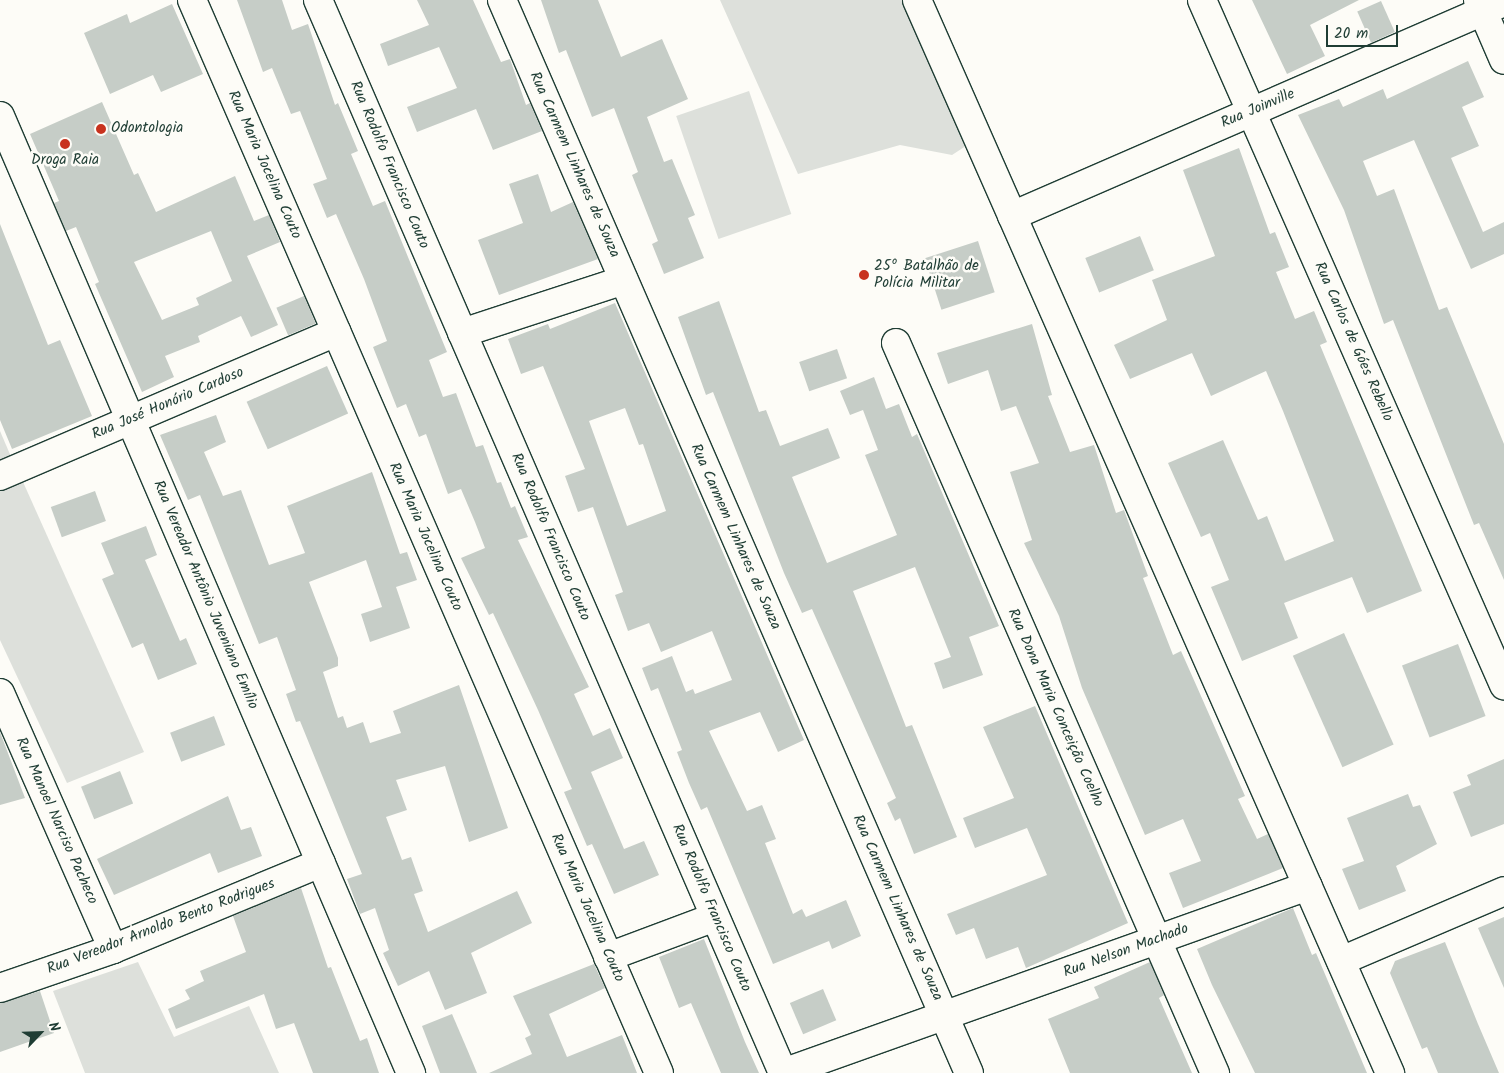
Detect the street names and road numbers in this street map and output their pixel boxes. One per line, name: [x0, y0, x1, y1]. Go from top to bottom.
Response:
street label: Rua Carmem Linhares de Souza: [525, 69, 623, 261]
street label: Rua Rodolfo Francisco Couto: [345, 78, 433, 252]
street label: Rua Joinville: [1218, 85, 1298, 133]
street label: Rua Maria Jocelina Couto: [223, 88, 305, 242]
street label: Rua Carlos de Góes Rebello: [1310, 260, 1396, 424]
street label: Rua José Honório Cardoso: [89, 364, 247, 444]
street label: Rua Carmem Linhares de Souza: [686, 441, 784, 633]
street label: Rua Rodolfo Francisco Couto: [506, 450, 594, 624]
street label: Rua Maria Jocelina Couto: [384, 460, 466, 614]
street label: Rua Vereador Antônio Juveniano Emílio: [148, 478, 262, 712]
street label: Rua Dona Maria Conceição Coelho: [1003, 606, 1107, 810]
street label: Rua Manoel Narciso Pacheco: [11, 735, 101, 907]
street label: Rua Carmem Linhares de Souza: [848, 812, 946, 1004]
street label: Rua Rodolfo Francisco Couto: [667, 821, 755, 995]
street label: Rua Maria Jocelina Couto: [546, 831, 628, 985]
street label: Rua Vereador Arnoldo Bento Rodrigues: [45, 875, 277, 979]
street label: Rua Nelson Machado: [1061, 920, 1191, 982]

